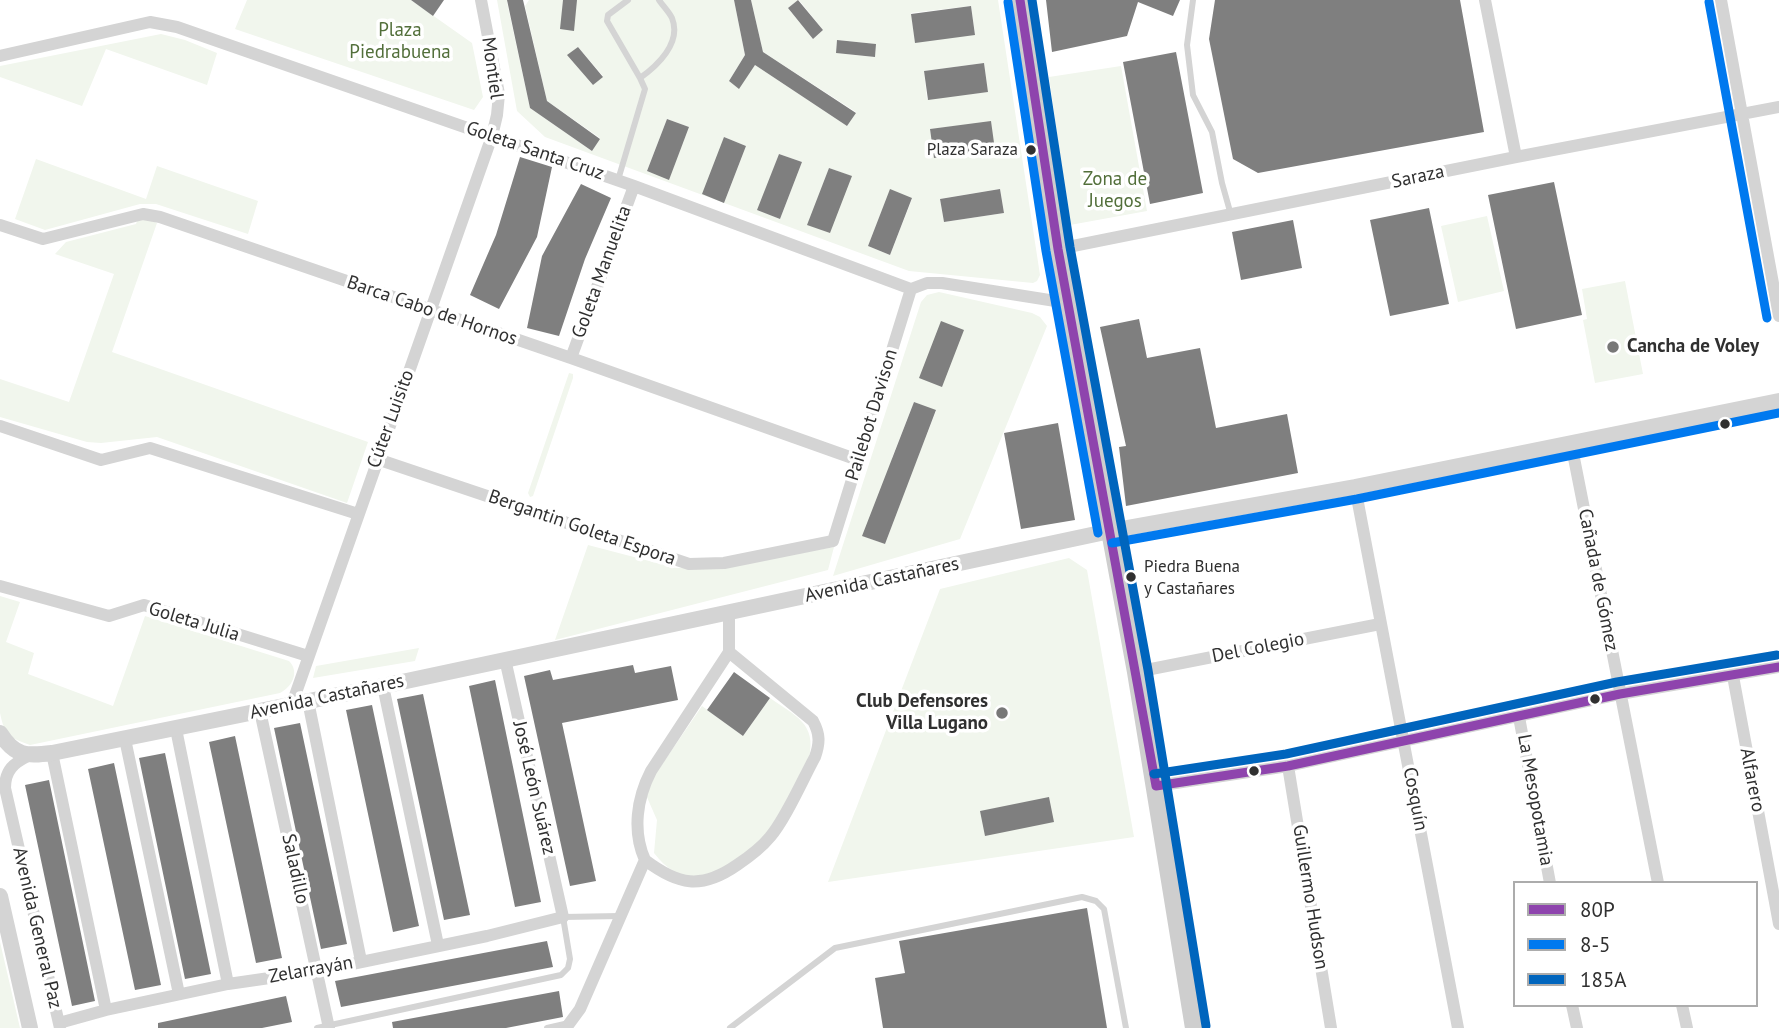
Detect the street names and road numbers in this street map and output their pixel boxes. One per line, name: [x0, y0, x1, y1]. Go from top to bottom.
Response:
street label: Montiel: [476, 36, 508, 100]
street label: Goleta Santa Cruz: [463, 117, 607, 185]
street label: Saraza: [1390, 160, 1446, 194]
street label: Goleta Manuelita: [567, 203, 637, 341]
street label: Barca Cabo de Hornos: [344, 271, 520, 351]
street label: Pailebot Davison: [841, 346, 903, 484]
street label: Cúter Luisito: [363, 367, 419, 471]
street label: Bergantin Goleta Espora: [485, 485, 679, 571]
street label: Cañada de Gómez: [1573, 507, 1623, 653]
street label: Avenida Castañares: [803, 553, 961, 607]
street label: Goleta Julia: [146, 597, 242, 647]
street label: Del Colegio: [1210, 628, 1306, 668]
street label: Avenida Castañares: [248, 670, 406, 724]
street label: José León Suárez: [508, 719, 560, 857]
street label: La Mesopotamia: [1512, 732, 1558, 868]
street label: Alfarero: [1735, 746, 1769, 814]
street label: Cosquín: [1398, 765, 1432, 833]
street label: Guillermo Hudson: [1287, 823, 1333, 971]
street label: Saladillo: [276, 832, 314, 906]
street label: Avenida General Paz: [7, 845, 67, 1011]
street label: Zelarrayán: [267, 951, 355, 989]

